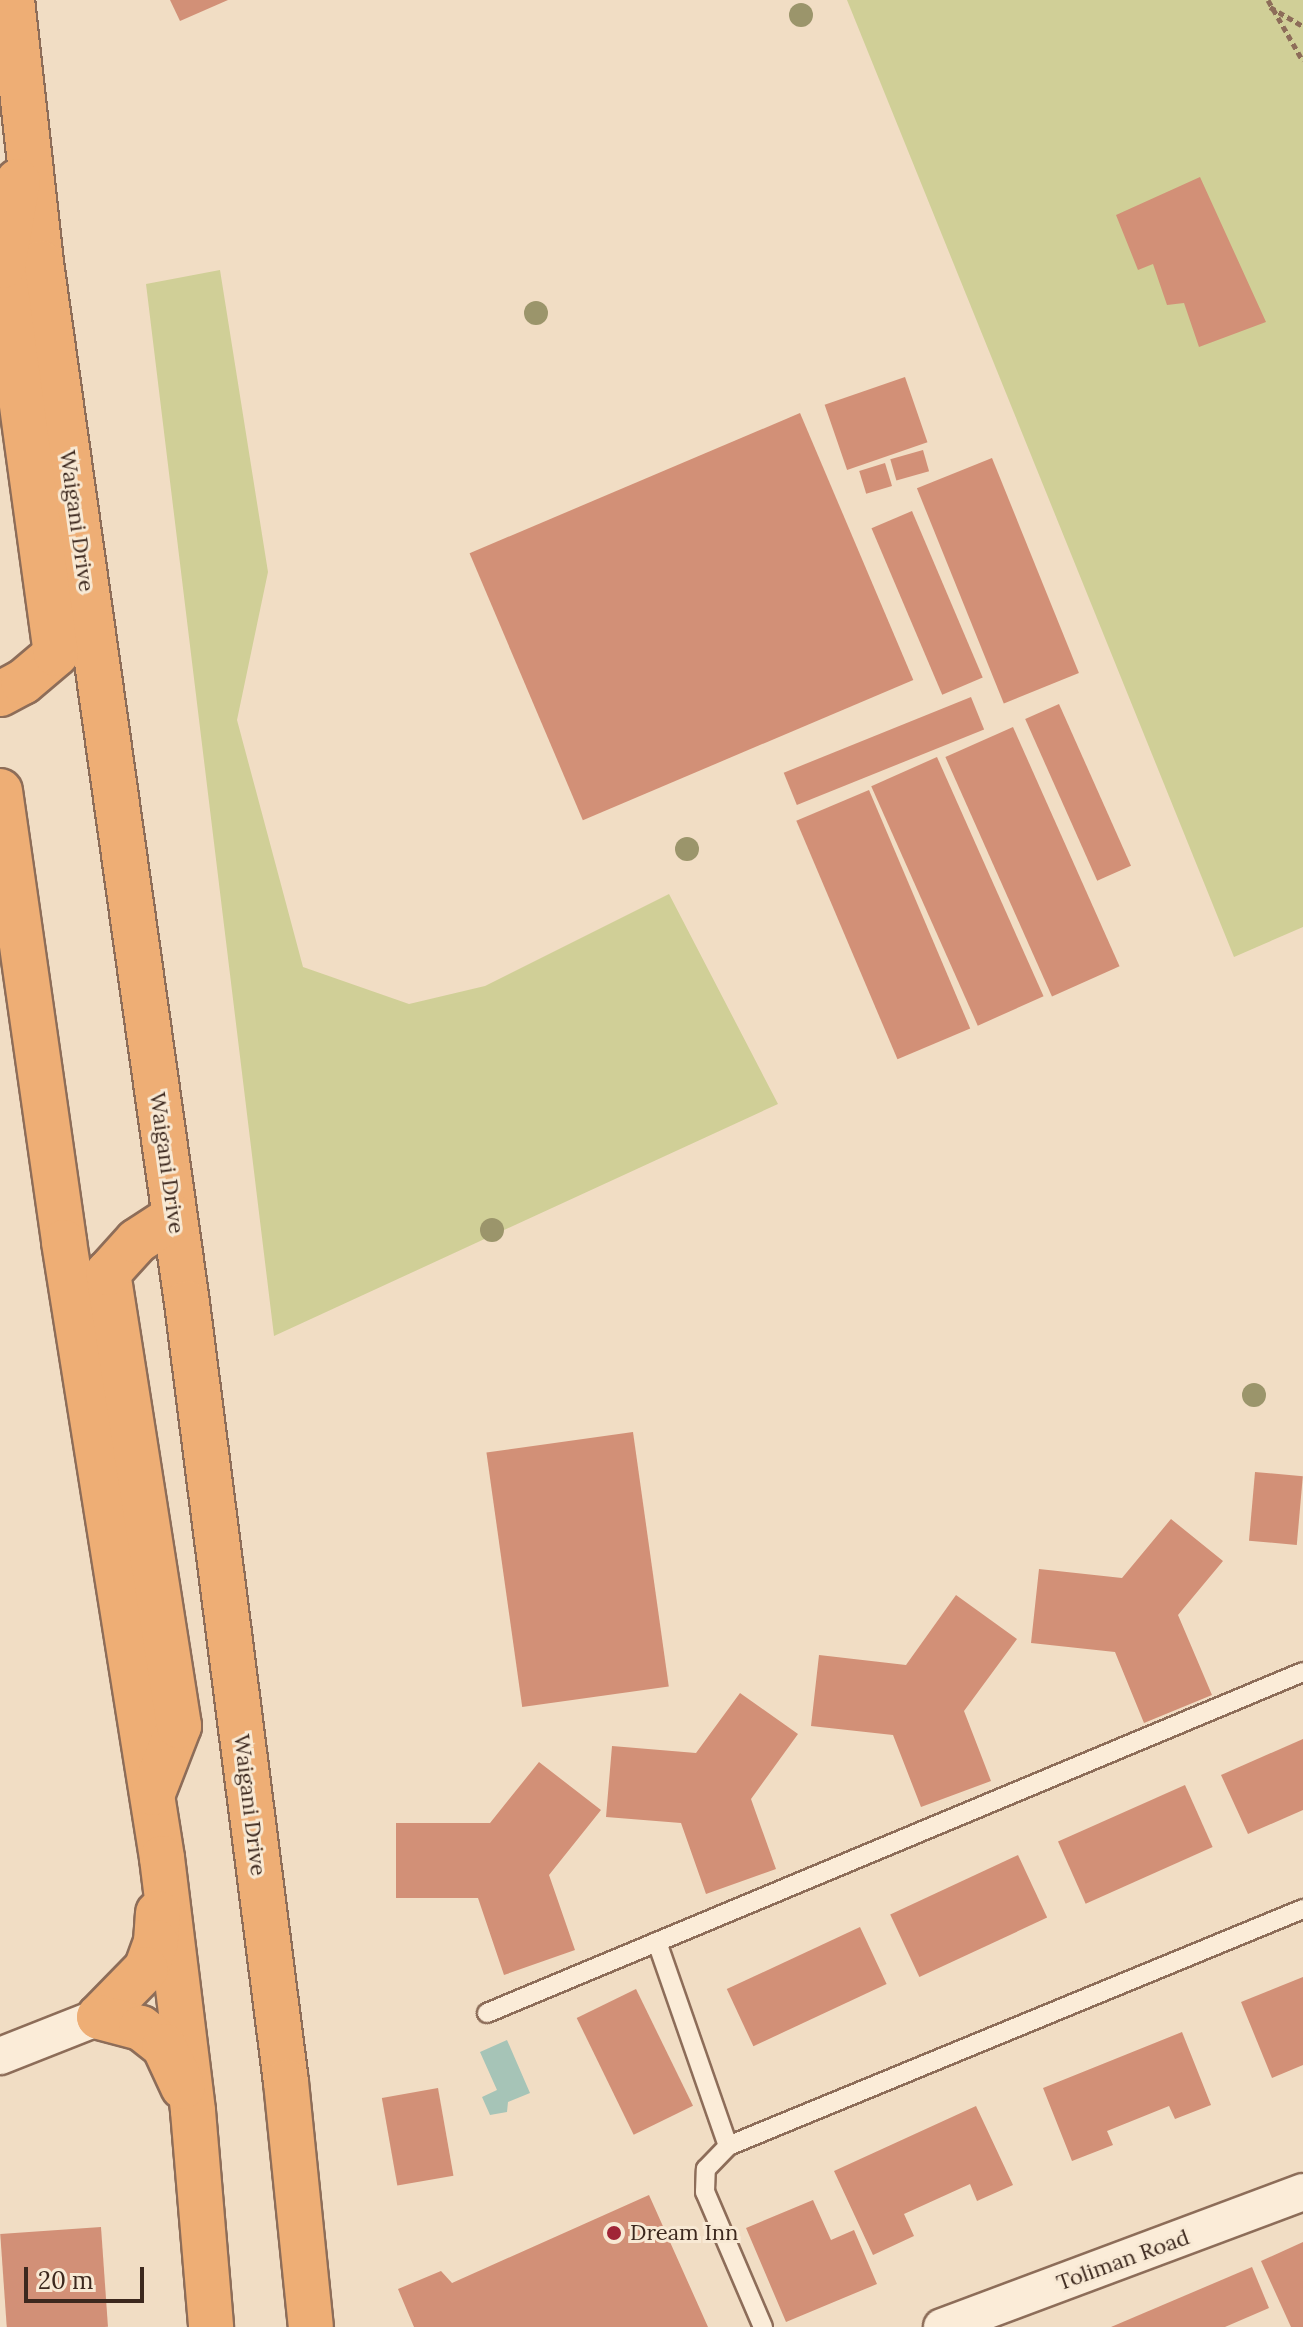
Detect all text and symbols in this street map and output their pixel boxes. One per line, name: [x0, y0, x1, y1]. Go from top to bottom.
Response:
street label: Waigani Drive: [54, 449, 100, 593]
street label: Waigani Drive: [144, 1091, 190, 1235]
street label: Waigani Drive: [228, 1733, 272, 1877]
place label: Dream Inn: [630, 2220, 738, 2246]
marker: Dream Inn: [605, 2224, 623, 2242]
street label: Toliman Road: [1053, 2224, 1193, 2296]
scale bar: [28, 2251, 148, 2301]
text: 20 m: [38, 2265, 94, 2296]

